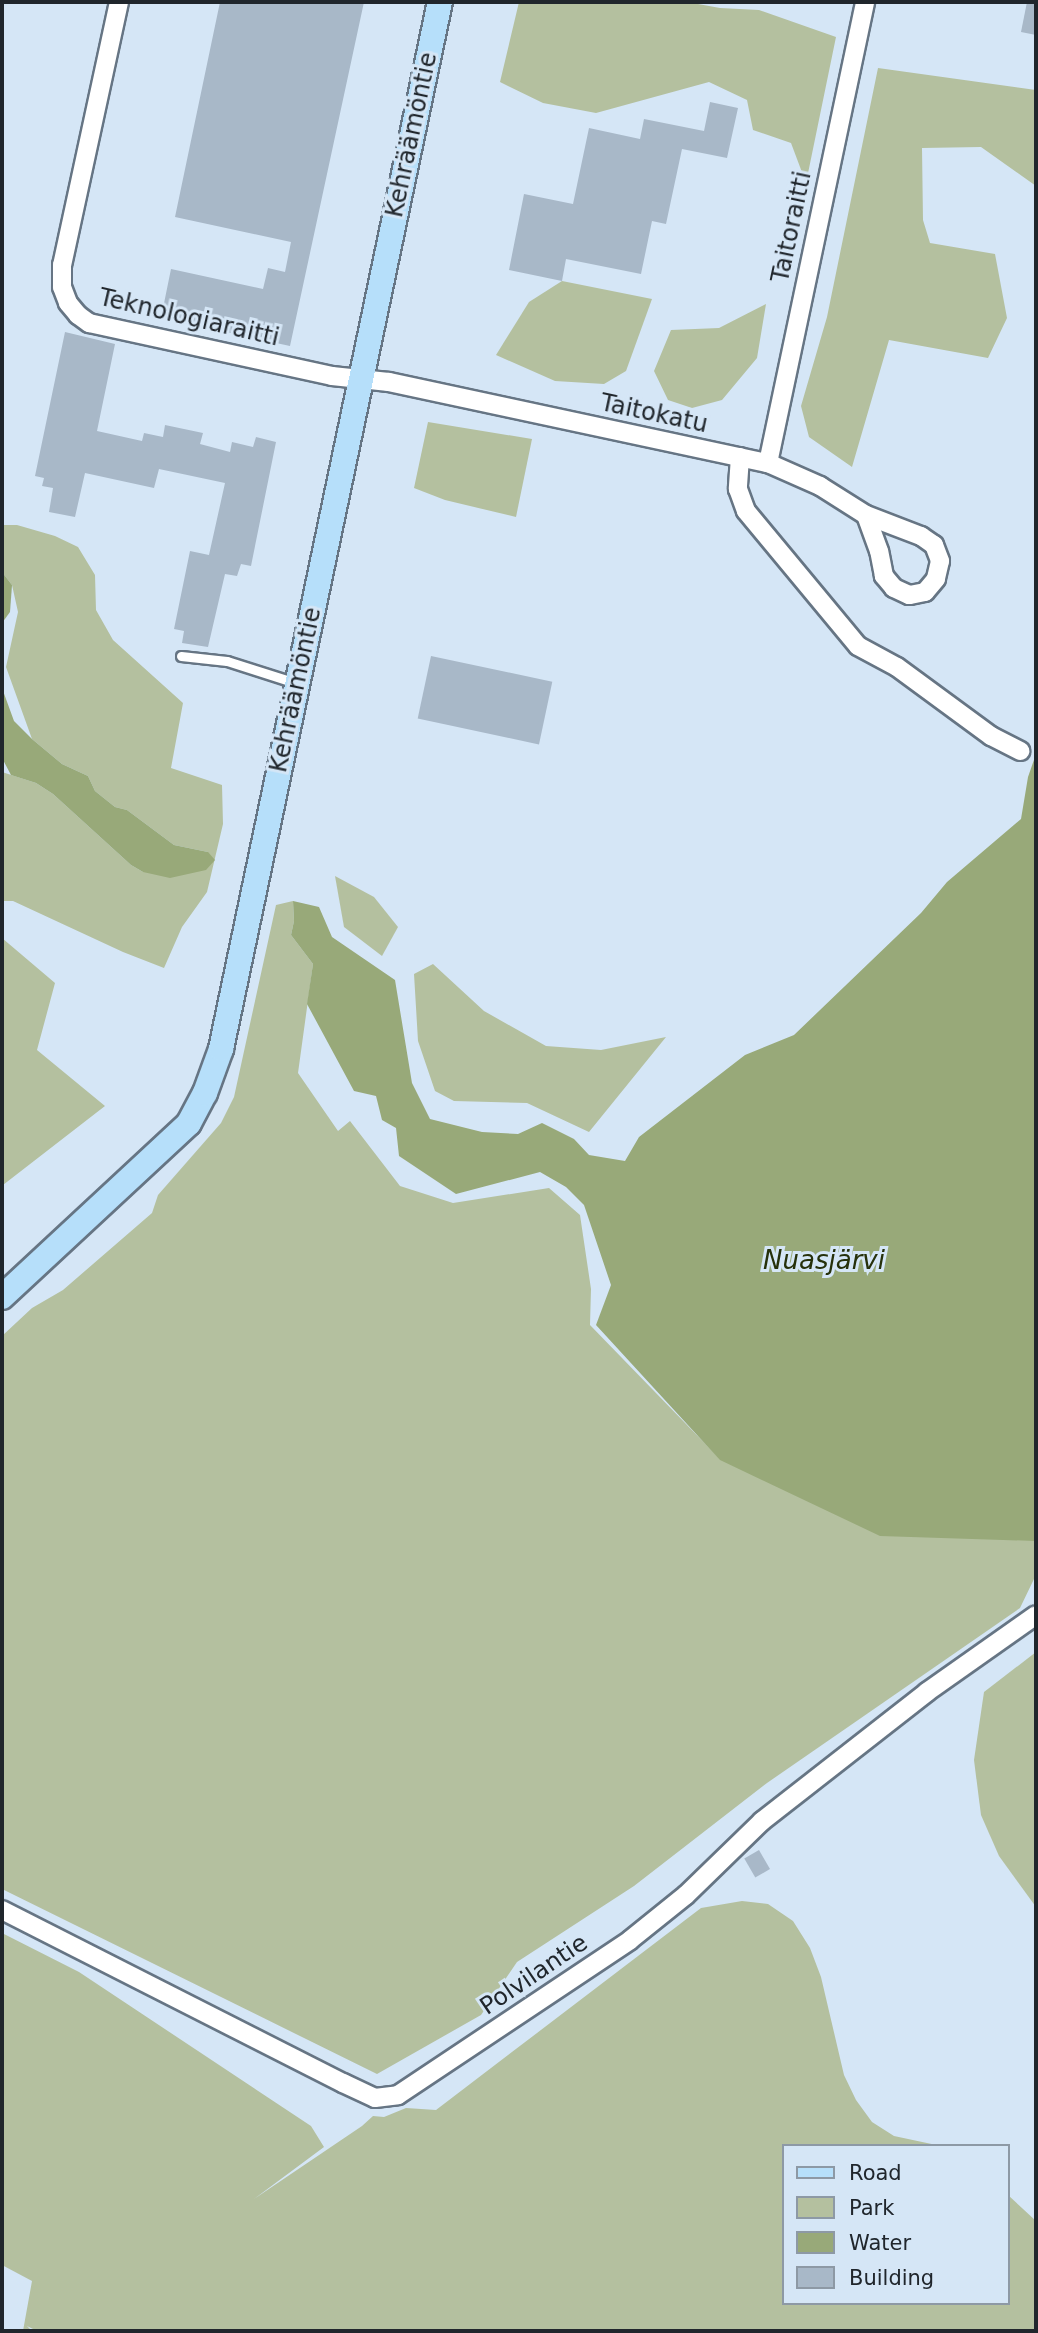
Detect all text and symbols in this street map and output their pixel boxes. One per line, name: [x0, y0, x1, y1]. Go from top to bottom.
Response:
street label: Kehräämöntie: [380, 50, 444, 220]
street label: Taitoraitti: [766, 169, 818, 285]
street label: Teknologiaraitti: [96, 283, 282, 353]
street label: Taitokatu: [598, 389, 710, 439]
street label: Kehräämöntie: [264, 605, 328, 775]
water label: Nuasjärvi: [763, 1245, 885, 1277]
street label: Polvilantie: [475, 1929, 593, 2021]
legend: [782, 2144, 1010, 2305]
text: Road: [849, 2161, 902, 2185]
text: Park: [849, 2196, 894, 2220]
text: Water: [849, 2231, 911, 2255]
text: Building: [849, 2266, 934, 2290]

